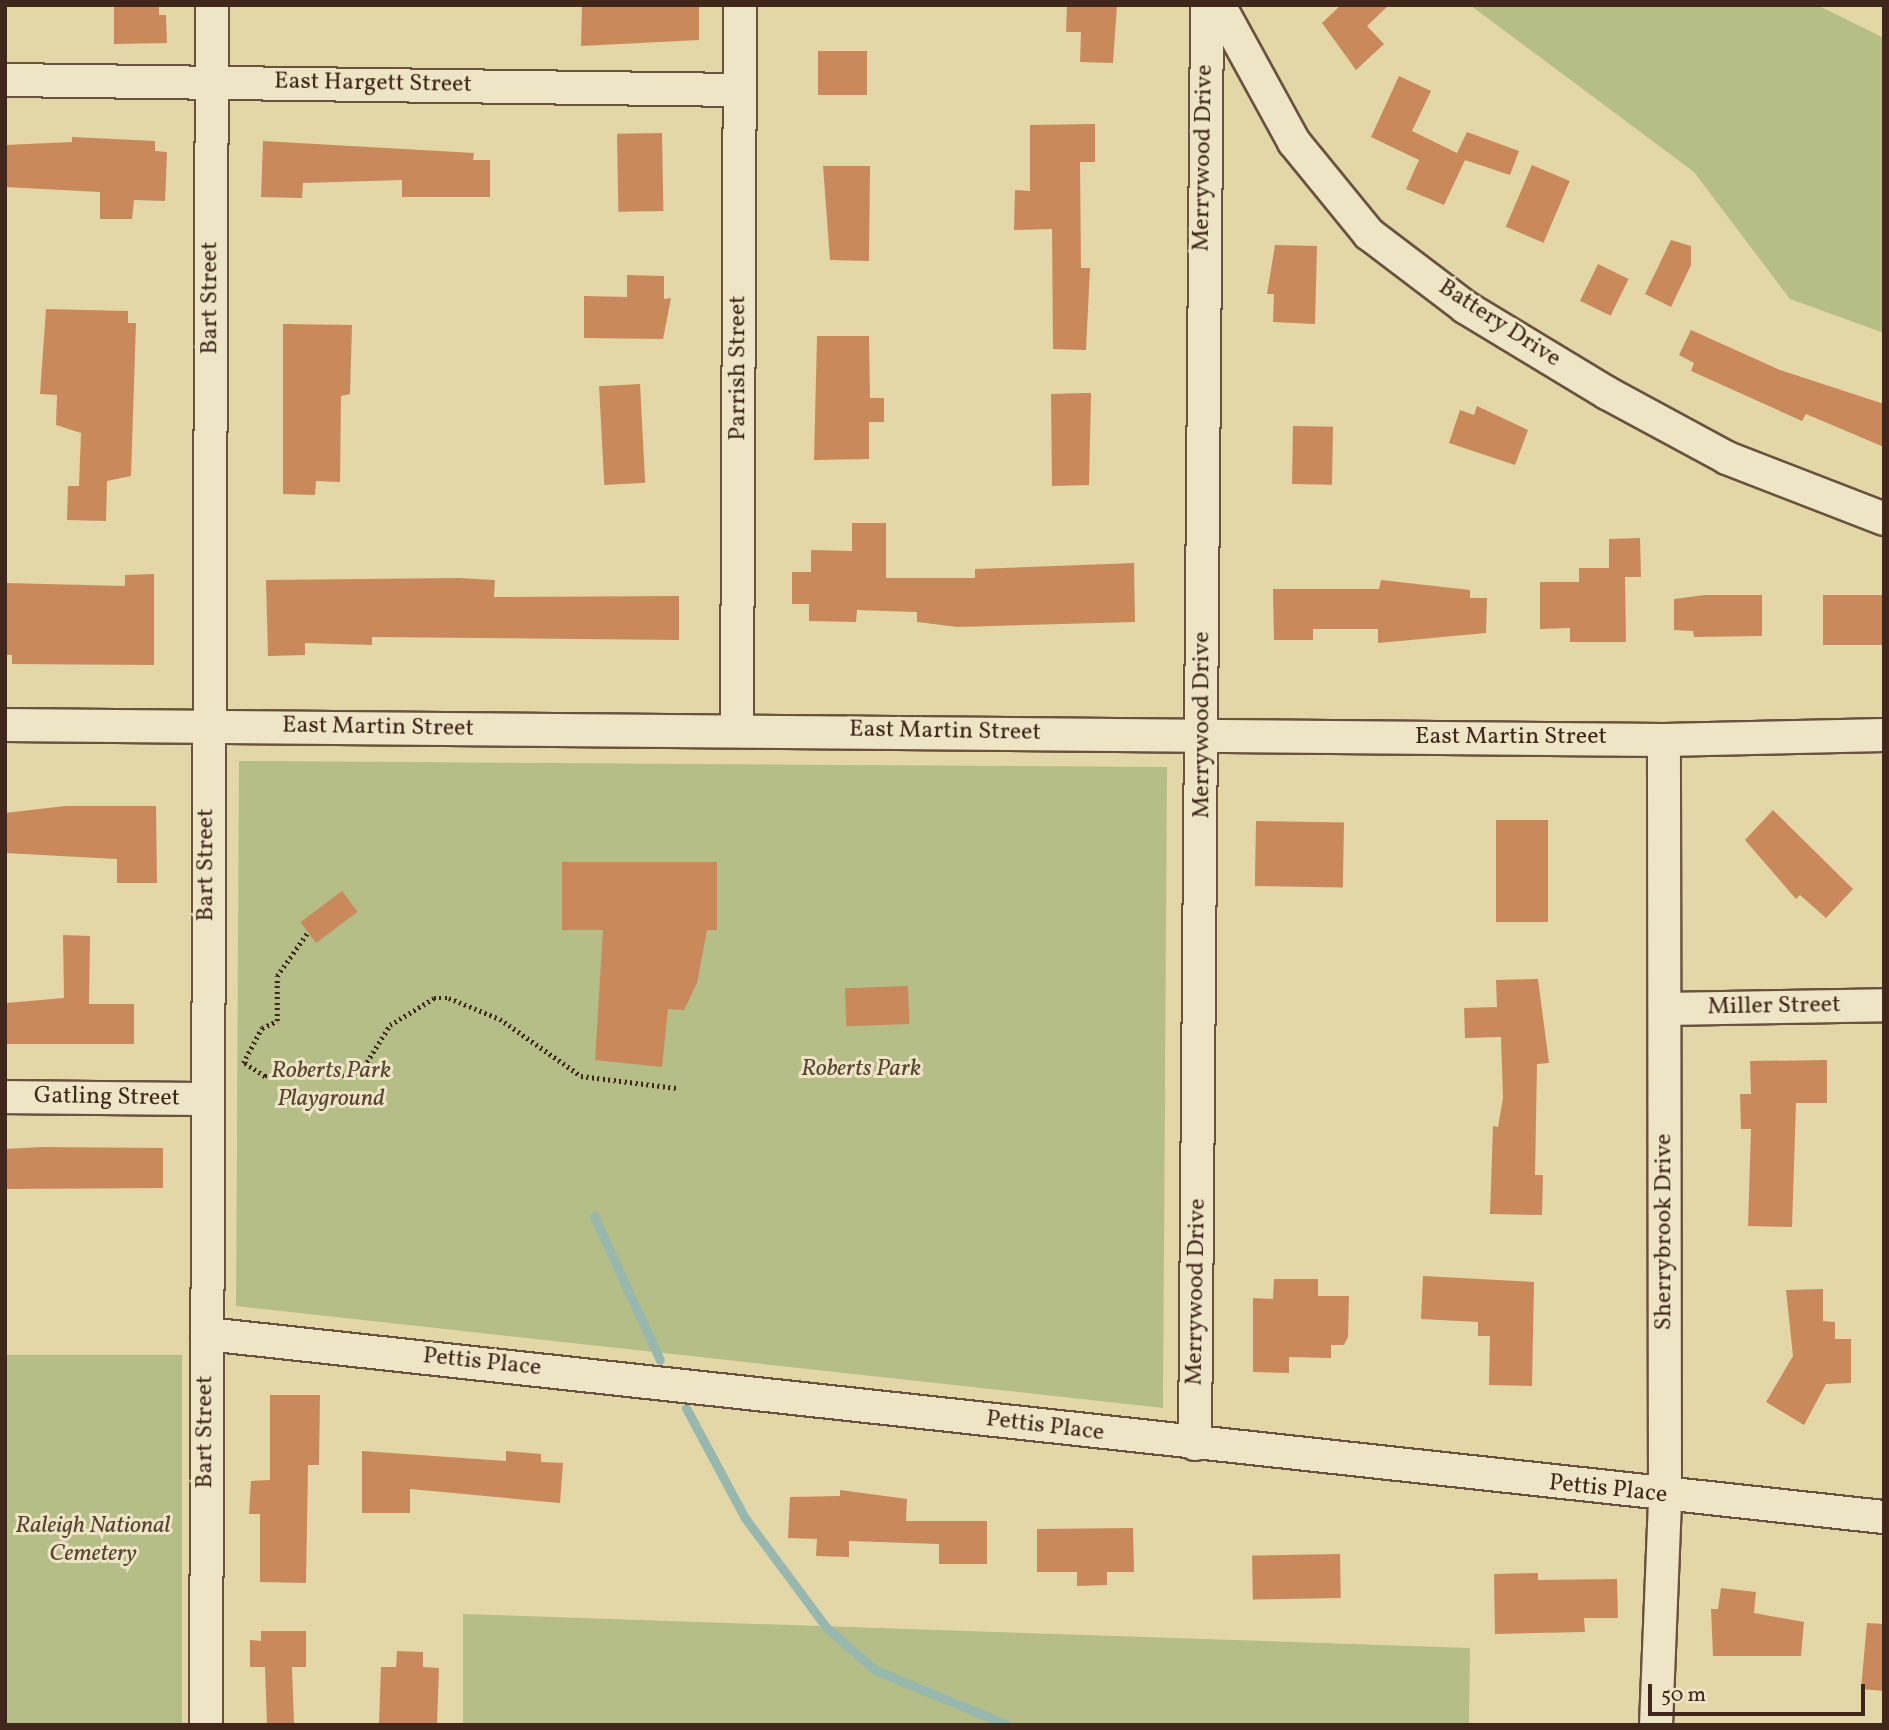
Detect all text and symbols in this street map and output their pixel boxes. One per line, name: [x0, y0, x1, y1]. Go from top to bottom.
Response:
street label: Merrywood Drive: [1188, 64, 1220, 252]
street label: East Hargett Street: [274, 68, 472, 100]
street label: Bart Street: [197, 241, 225, 355]
street label: Battery Drive: [1432, 274, 1566, 374]
street label: Parrish Street: [725, 295, 753, 441]
street label: Merrywood Drive: [1189, 631, 1217, 819]
street label: East Martin Street: [282, 712, 474, 744]
street label: East Martin Street: [849, 716, 1041, 748]
street label: East Martin Street: [1415, 724, 1607, 752]
street label: Bart Street: [193, 808, 221, 922]
street label: Miller Street: [1707, 991, 1841, 1023]
park label: Roberts Park: [801, 1056, 921, 1084]
park label: Roberts Park Playground: [271, 1058, 391, 1114]
street label: Gatling Street: [34, 1082, 180, 1114]
street label: Sherrybrook Drive: [1651, 1134, 1679, 1330]
street label: Merrywood Drive: [1181, 1198, 1213, 1386]
street label: Pettis Place: [421, 1342, 543, 1384]
street label: Bart Street: [192, 1375, 220, 1489]
street label: Pettis Place: [984, 1405, 1106, 1449]
street label: Pettis Place: [1547, 1469, 1669, 1511]
park label: Raleigh National Cemetery: [15, 1513, 171, 1569]
scale bar: [1651, 1670, 1868, 1714]
text: 50 m: [1661, 1681, 1706, 1710]

